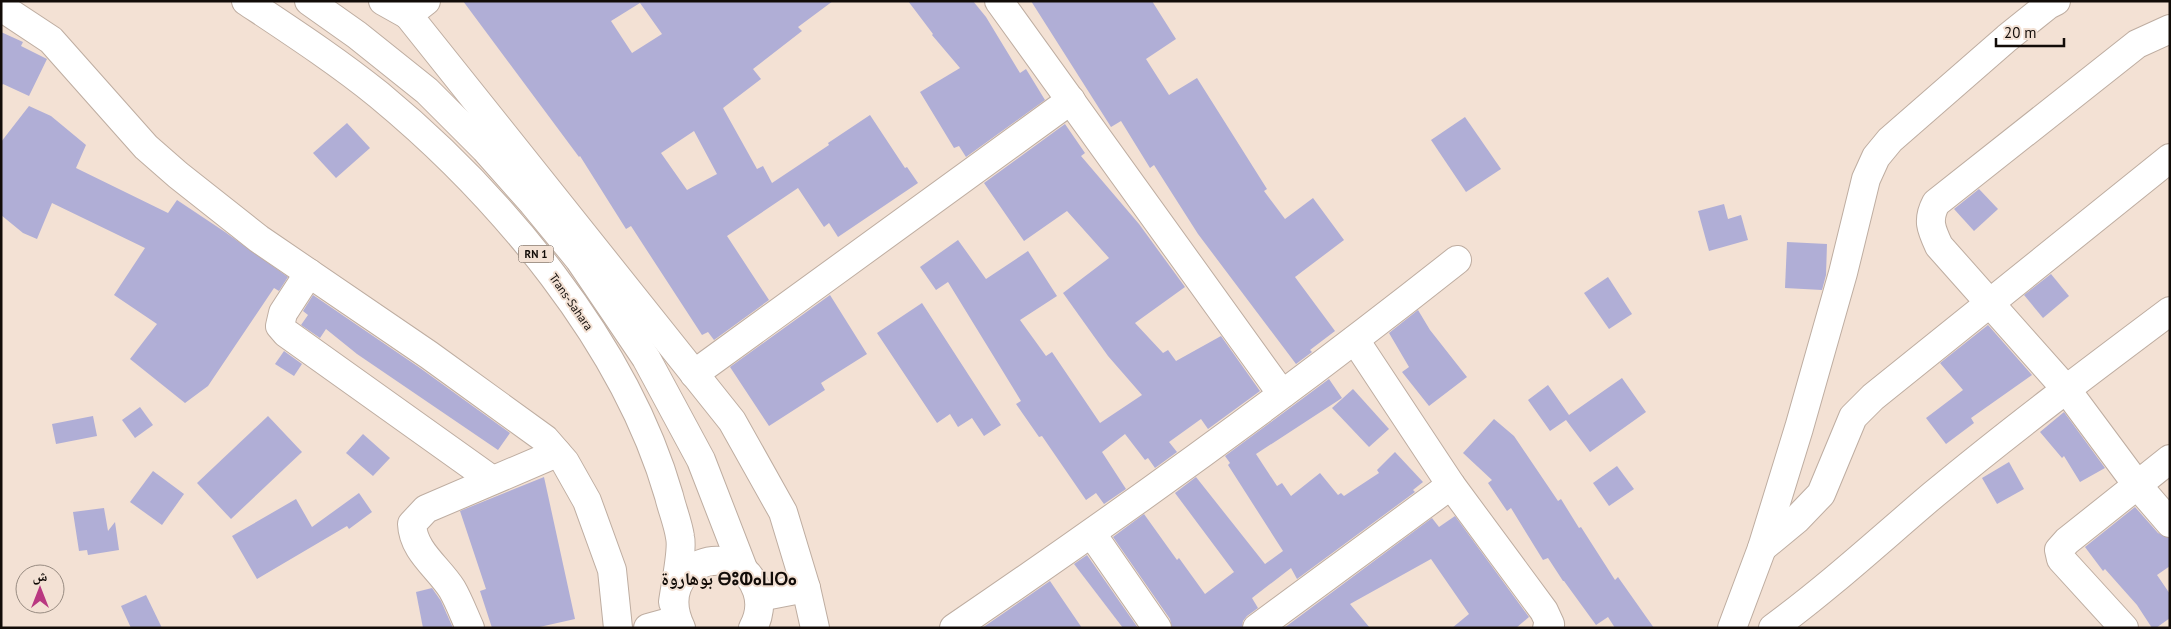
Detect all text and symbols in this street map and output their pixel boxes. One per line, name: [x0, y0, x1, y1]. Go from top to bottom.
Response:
scale bar: [1996, 15, 2064, 47]
text: 20 m: [2004, 23, 2037, 42]
road number: RN 1: [518, 245, 554, 262]
street label: Trans-Sahara: [546, 270, 597, 333]
north arrow: [15, 564, 65, 614]
text: ش: [33, 567, 48, 585]
district label: بوهاروة ⴱⵓⵀⴰⵡⵔⴰ: [661, 567, 797, 590]

